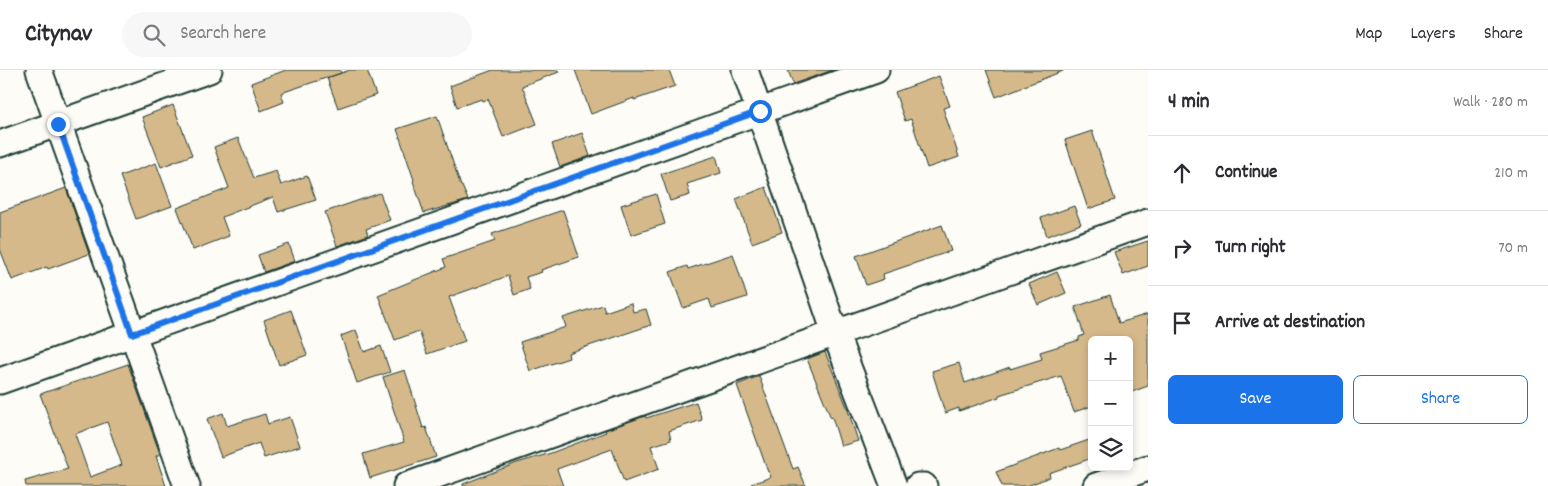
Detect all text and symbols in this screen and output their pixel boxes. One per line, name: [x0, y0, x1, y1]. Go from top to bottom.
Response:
search box: [122, 12, 472, 57]
text: Citynav: [25, 18, 92, 52]
icon: search: [140, 21, 168, 49]
text: Search here: [180, 21, 266, 48]
text: Map: [1355, 22, 1382, 47]
text: Layers: [1410, 22, 1456, 47]
text: Share: [1484, 22, 1523, 47]
text: 4 min: [1168, 88, 1210, 118]
text: Walk · 280 m: [1453, 91, 1528, 114]
route start: [749, 100, 772, 123]
route end: [47, 113, 70, 136]
icon: ahead: [1168, 159, 1196, 187]
text: Continue: [1215, 160, 1277, 187]
text: 210 m: [1494, 162, 1528, 185]
icon: right: [1168, 234, 1196, 262]
text: Turn right: [1215, 235, 1286, 262]
text: 70 m: [1498, 237, 1528, 260]
icon: arrive: [1168, 309, 1196, 337]
text: Arrive at destination: [1215, 310, 1365, 337]
map controls: [1088, 336, 1133, 471]
button: +: [1088, 336, 1133, 381]
button: Save: [1168, 375, 1343, 424]
button: Share: [1353, 375, 1528, 424]
button: −: [1088, 381, 1133, 426]
button: layers: [1088, 426, 1133, 471]

